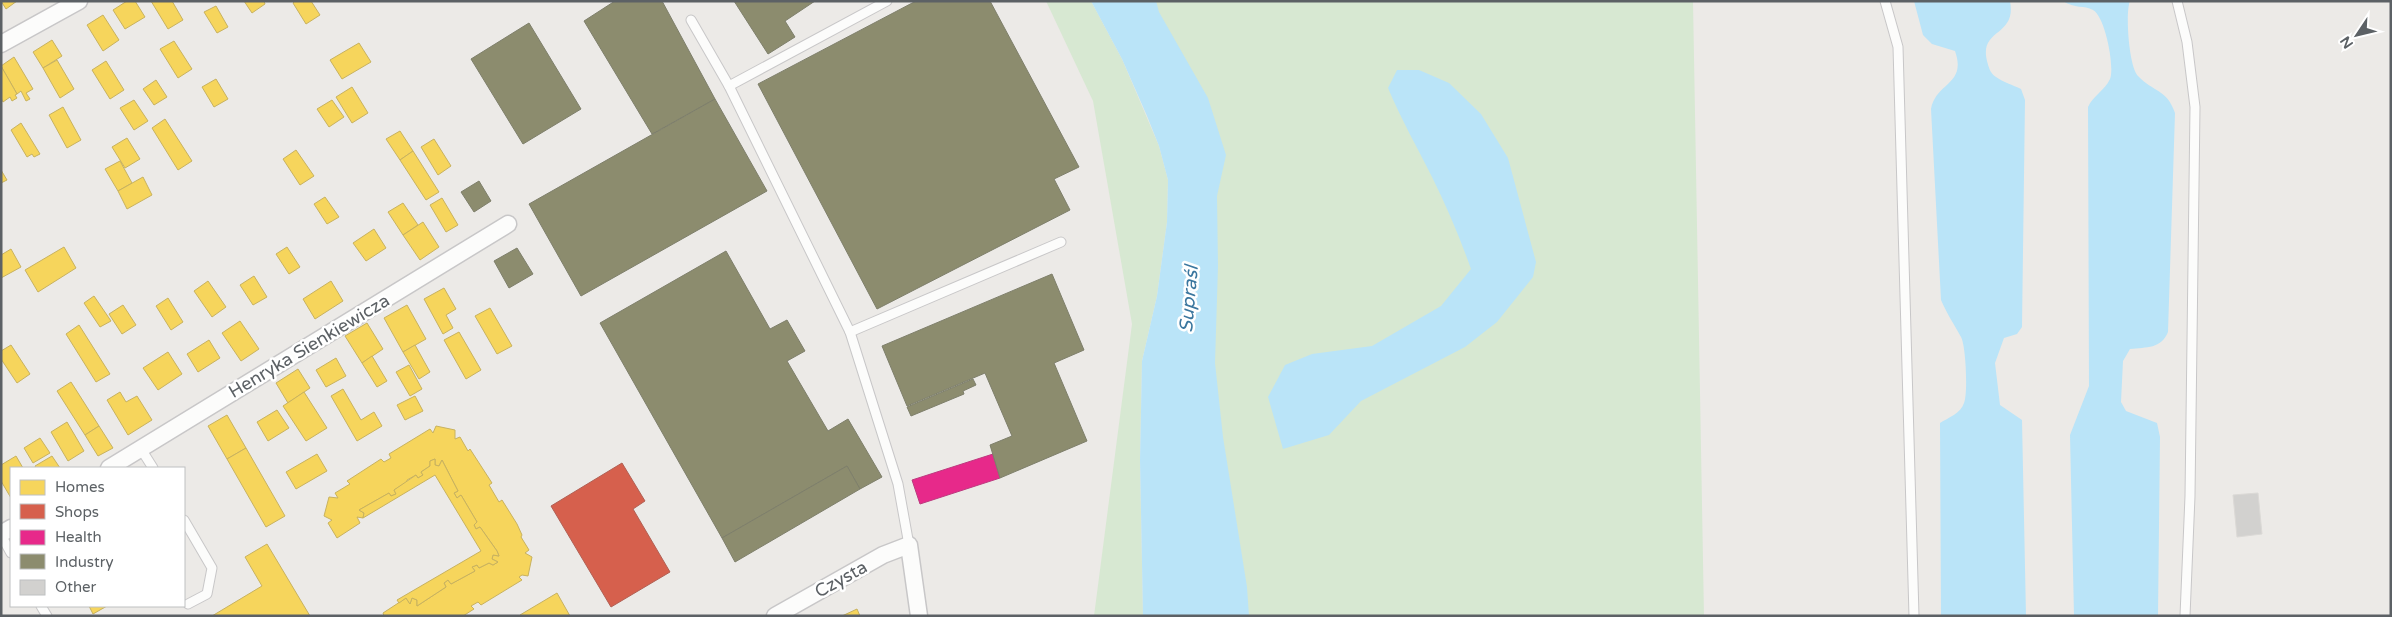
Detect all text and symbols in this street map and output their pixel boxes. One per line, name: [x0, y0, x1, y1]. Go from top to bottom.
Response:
north arrow: [2332, 10, 2382, 60]
text: N: [2337, 33, 2357, 52]
water label: Supraśl: [1175, 263, 1203, 333]
street label: Henryka Sienkiewicza: [225, 289, 393, 403]
legend: [10, 467, 185, 607]
text: Homes: [55, 478, 105, 496]
text: Shops: [55, 503, 99, 521]
text: Health: [55, 528, 102, 546]
text: Industry: [55, 553, 114, 571]
street label: Czysta: [811, 556, 871, 602]
text: Other: [55, 578, 97, 596]

